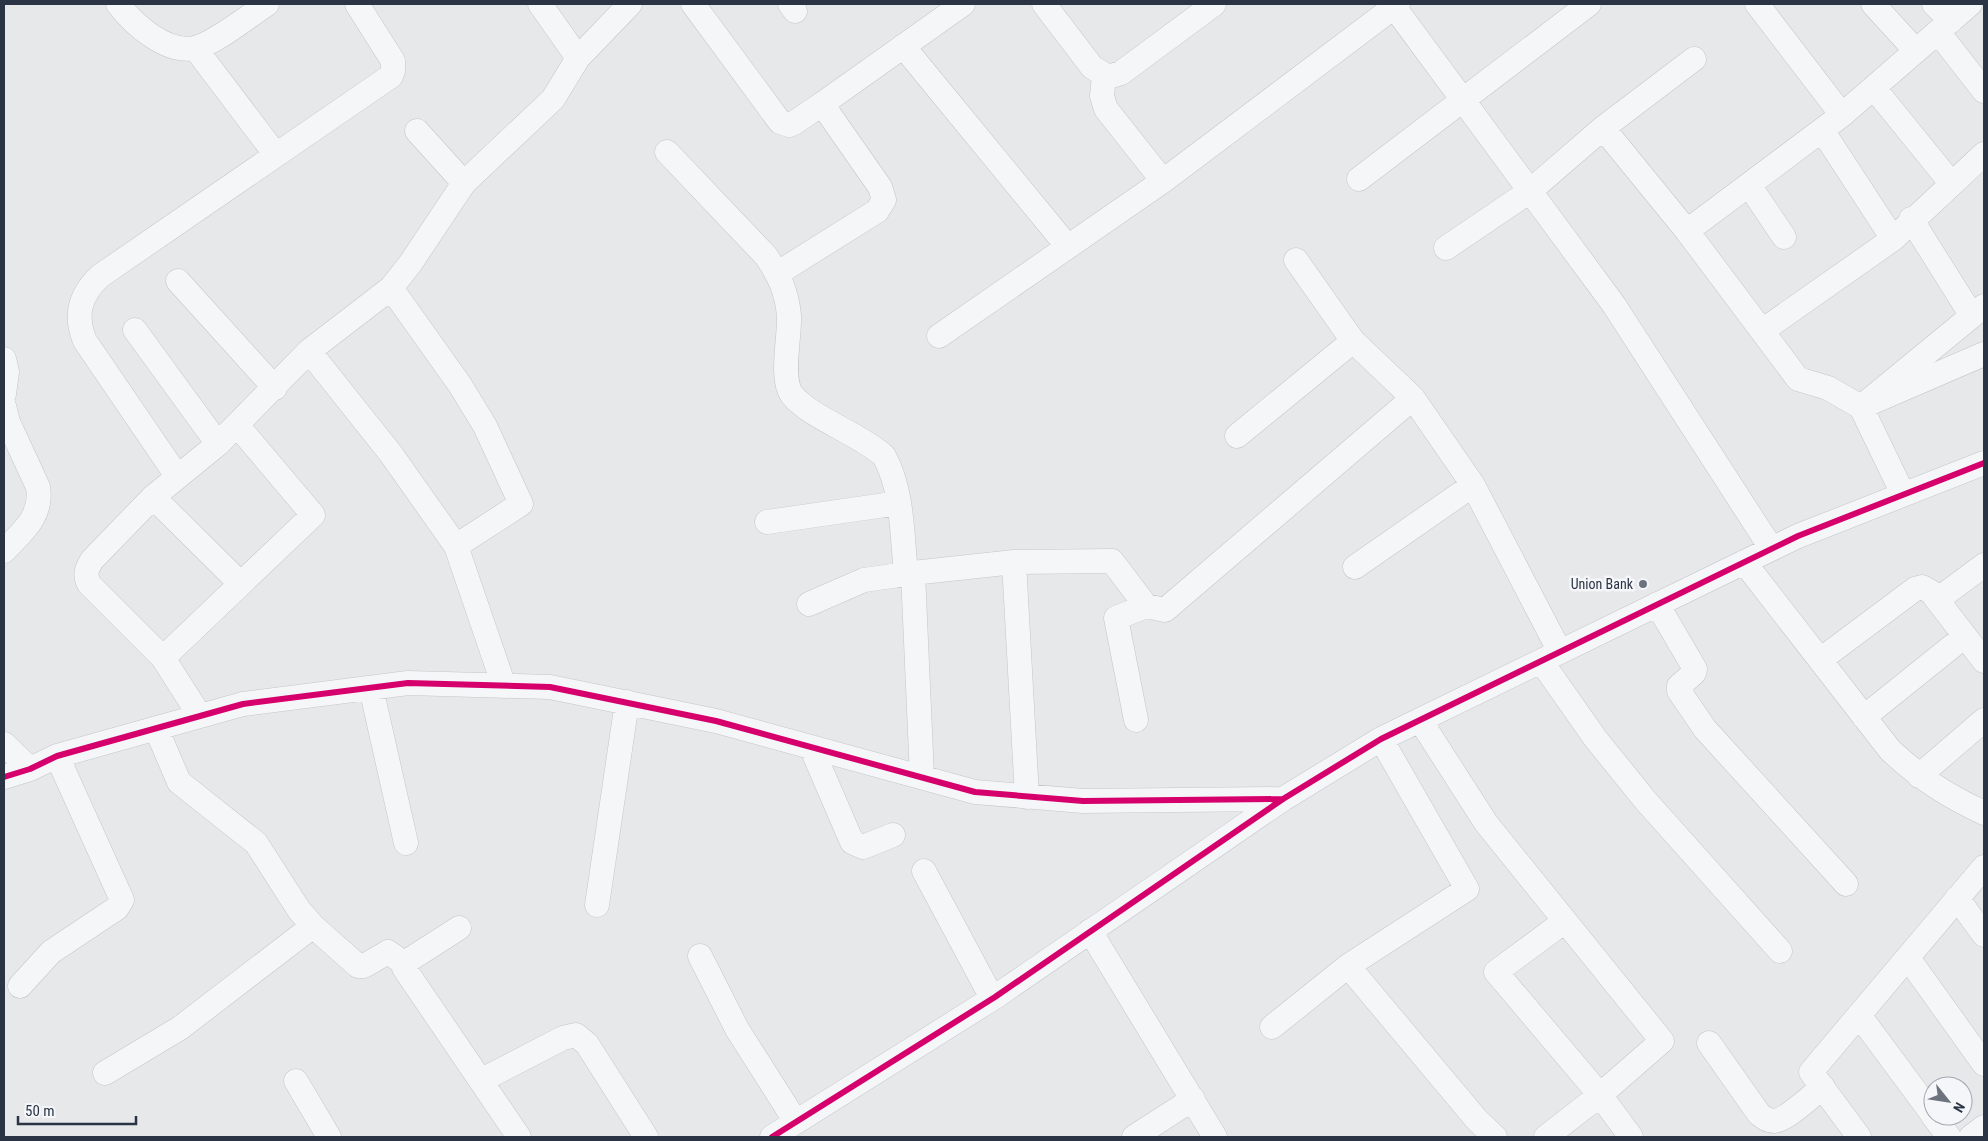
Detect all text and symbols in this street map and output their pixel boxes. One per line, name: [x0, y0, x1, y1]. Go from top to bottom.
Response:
place label: Union Bank: [1571, 576, 1634, 592]
marker: Union Bank: [1637, 578, 1649, 590]
north arrow: [1923, 1076, 1973, 1126]
scale bar: [18, 1094, 135, 1126]
text: N: [1950, 1100, 1968, 1115]
text: 50 m: [25, 1102, 55, 1120]

